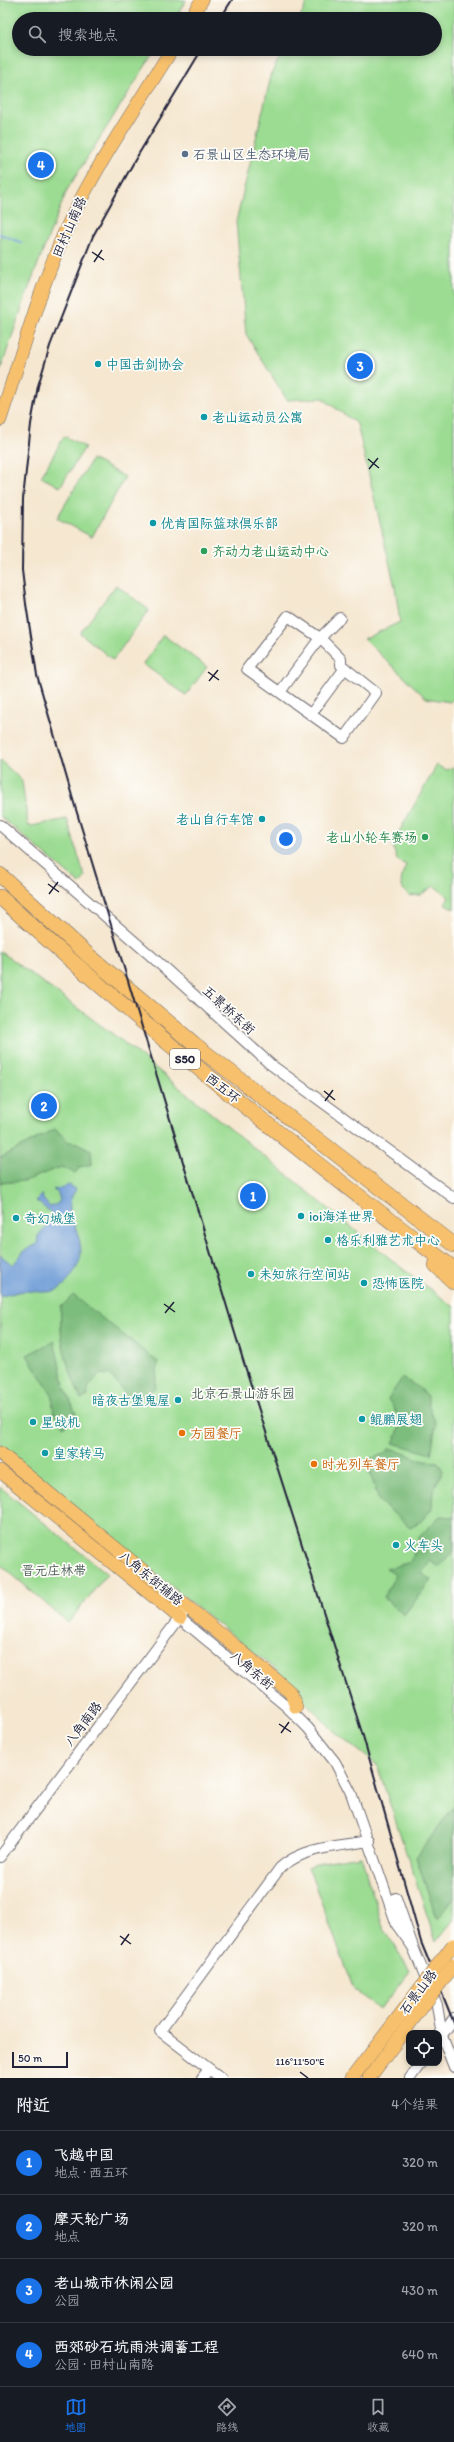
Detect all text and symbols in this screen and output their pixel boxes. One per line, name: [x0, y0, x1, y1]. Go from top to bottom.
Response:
search box: [12, 12, 442, 56]
icon: search: [26, 23, 48, 45]
text: 搜索地点: [58, 26, 118, 44]
place label: 石景山区生态环境局: [193, 147, 310, 162]
marker: 石景山区生态环境局: [180, 149, 190, 159]
pin: 4: [28, 150, 54, 180]
street label: 田村山南路: [49, 194, 89, 260]
pin: 3: [347, 351, 373, 381]
place label: 中国击剑协会: [106, 357, 184, 372]
marker: 中国击剑协会: [93, 359, 103, 369]
place label: 老山运动员公寓: [212, 410, 303, 425]
marker: 老山运动员公寓: [199, 412, 209, 422]
place label: 优肯国际篮球俱乐部: [161, 516, 278, 531]
marker: 优肯国际篮球俱乐部: [148, 518, 158, 528]
place label: 齐动力老山运动中心: [212, 544, 329, 559]
marker: 齐动力老山运动中心: [199, 546, 209, 556]
place label: 老山自行车馆: [176, 812, 254, 827]
marker: 老山自行车馆: [257, 814, 267, 824]
your location: [276, 829, 296, 849]
place label: 老山小轮车赛场: [326, 830, 417, 845]
marker: 老山小轮车赛场: [420, 832, 430, 842]
street label: 五景桥东街: [200, 983, 258, 1037]
road number: S50: [170, 1049, 200, 1069]
street label: 西五环: [203, 1070, 243, 1106]
pin: 2: [31, 1091, 57, 1121]
pin: 1: [240, 1181, 266, 1211]
place label: ioi海洋世界: [309, 1209, 374, 1224]
place label: 奇幻城堡: [24, 1211, 76, 1226]
marker: ioi海洋世界: [296, 1211, 306, 1221]
marker: 奇幻城堡: [11, 1213, 21, 1223]
place label: 格乐利雅艺术中心: [336, 1233, 440, 1248]
marker: 格乐利雅艺术中心: [323, 1235, 333, 1245]
place label: 未知旅行空间站: [259, 1267, 350, 1282]
marker: 未知旅行空间站: [246, 1269, 256, 1279]
place label: 恐怖医院: [372, 1276, 424, 1291]
marker: 恐怖医院: [359, 1278, 369, 1288]
park label: 北京石景山游乐园: [191, 1386, 295, 1401]
place label: 暗夜古堡鬼屋: [92, 1393, 170, 1408]
marker: 暗夜古堡鬼屋: [173, 1395, 183, 1405]
place label: 鲲鹏展翅: [370, 1412, 422, 1427]
marker: 鲲鹏展翅: [357, 1414, 367, 1424]
place label: 星战机: [41, 1415, 80, 1430]
marker: 星战机: [28, 1417, 38, 1427]
place label: 方园餐厅: [190, 1426, 242, 1441]
marker: 方园餐厅: [177, 1428, 187, 1438]
place label: 皇家转马: [53, 1446, 105, 1461]
marker: 皇家转马: [40, 1448, 50, 1458]
place label: 时光列车餐厅: [322, 1457, 400, 1472]
marker: 时光列车餐厅: [309, 1459, 319, 1469]
place label: 火车头: [404, 1538, 443, 1553]
marker: 火车头: [391, 1540, 401, 1550]
street label: 八角东街辅路: [116, 1548, 186, 1608]
park label: 晋元庄林带: [21, 1563, 87, 1578]
street label: 八角东街: [227, 1648, 277, 1692]
street label: 八角南路: [61, 1699, 105, 1749]
street label: 石景山路: [396, 1967, 440, 2017]
map controls: [406, 2030, 442, 2066]
button: locate: [406, 2030, 442, 2066]
scale bar: [12, 2050, 68, 2069]
text: 50 m: [18, 2052, 42, 2065]
text: 116°11'50"E: [275, 2055, 325, 2068]
text: 附近: [16, 2095, 50, 2115]
text: 4个结果: [391, 2097, 438, 2112]
text: 飞越中国: [54, 2146, 114, 2164]
text: 1: [26, 2155, 32, 2170]
text: 320 m: [402, 2155, 438, 2170]
text: 地点 · 西五环: [54, 2165, 128, 2180]
text: 摩天轮广场: [54, 2210, 129, 2228]
text: 2: [26, 2219, 32, 2234]
text: 320 m: [402, 2219, 438, 2234]
text: 地点: [54, 2229, 80, 2244]
text: 老山城市休闲公园: [54, 2274, 174, 2292]
text: 3: [25, 2283, 33, 2298]
text: 430 m: [401, 2283, 438, 2298]
text: 公园: [54, 2293, 80, 2308]
text: 西郊砂石坑雨洪调蓄工程: [54, 2338, 219, 2356]
text: 4: [25, 2347, 33, 2362]
text: 640 m: [401, 2347, 438, 2362]
text: 公园 · 田村山南路: [54, 2357, 154, 2372]
tab: 地图: [65, 2396, 87, 2434]
tab: 路线: [216, 2396, 238, 2434]
tab: 收藏: [367, 2396, 389, 2434]

